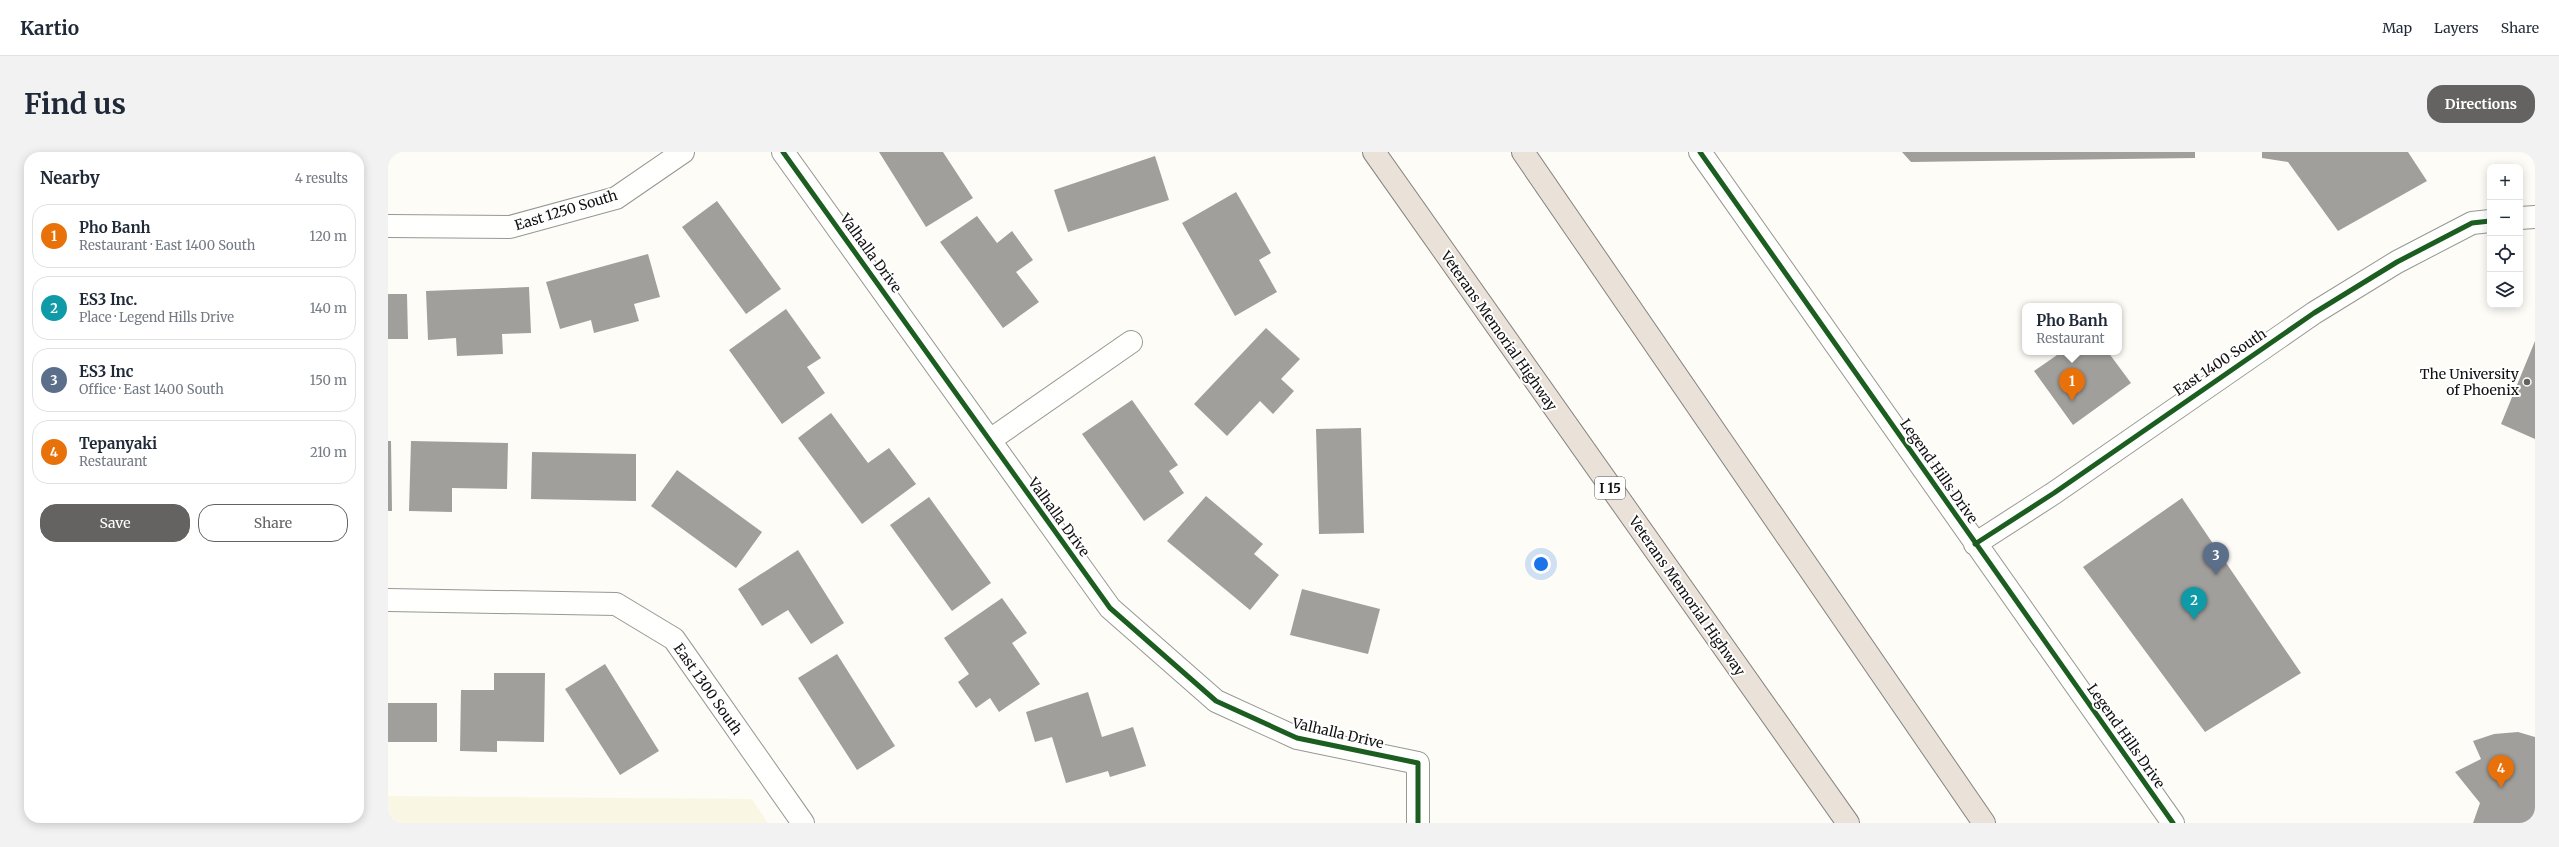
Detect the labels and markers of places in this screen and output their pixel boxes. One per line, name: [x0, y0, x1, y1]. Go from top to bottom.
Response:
place label: The University of Phoenix: [2420, 365, 2520, 399]
pin: 1: [2059, 368, 2085, 401]
marker: The University of Phoenix: [2522, 377, 2532, 387]
pin: 3: [2203, 542, 2229, 575]
pin: 2: [2181, 587, 2207, 620]
pin: 4: [2488, 755, 2514, 788]

